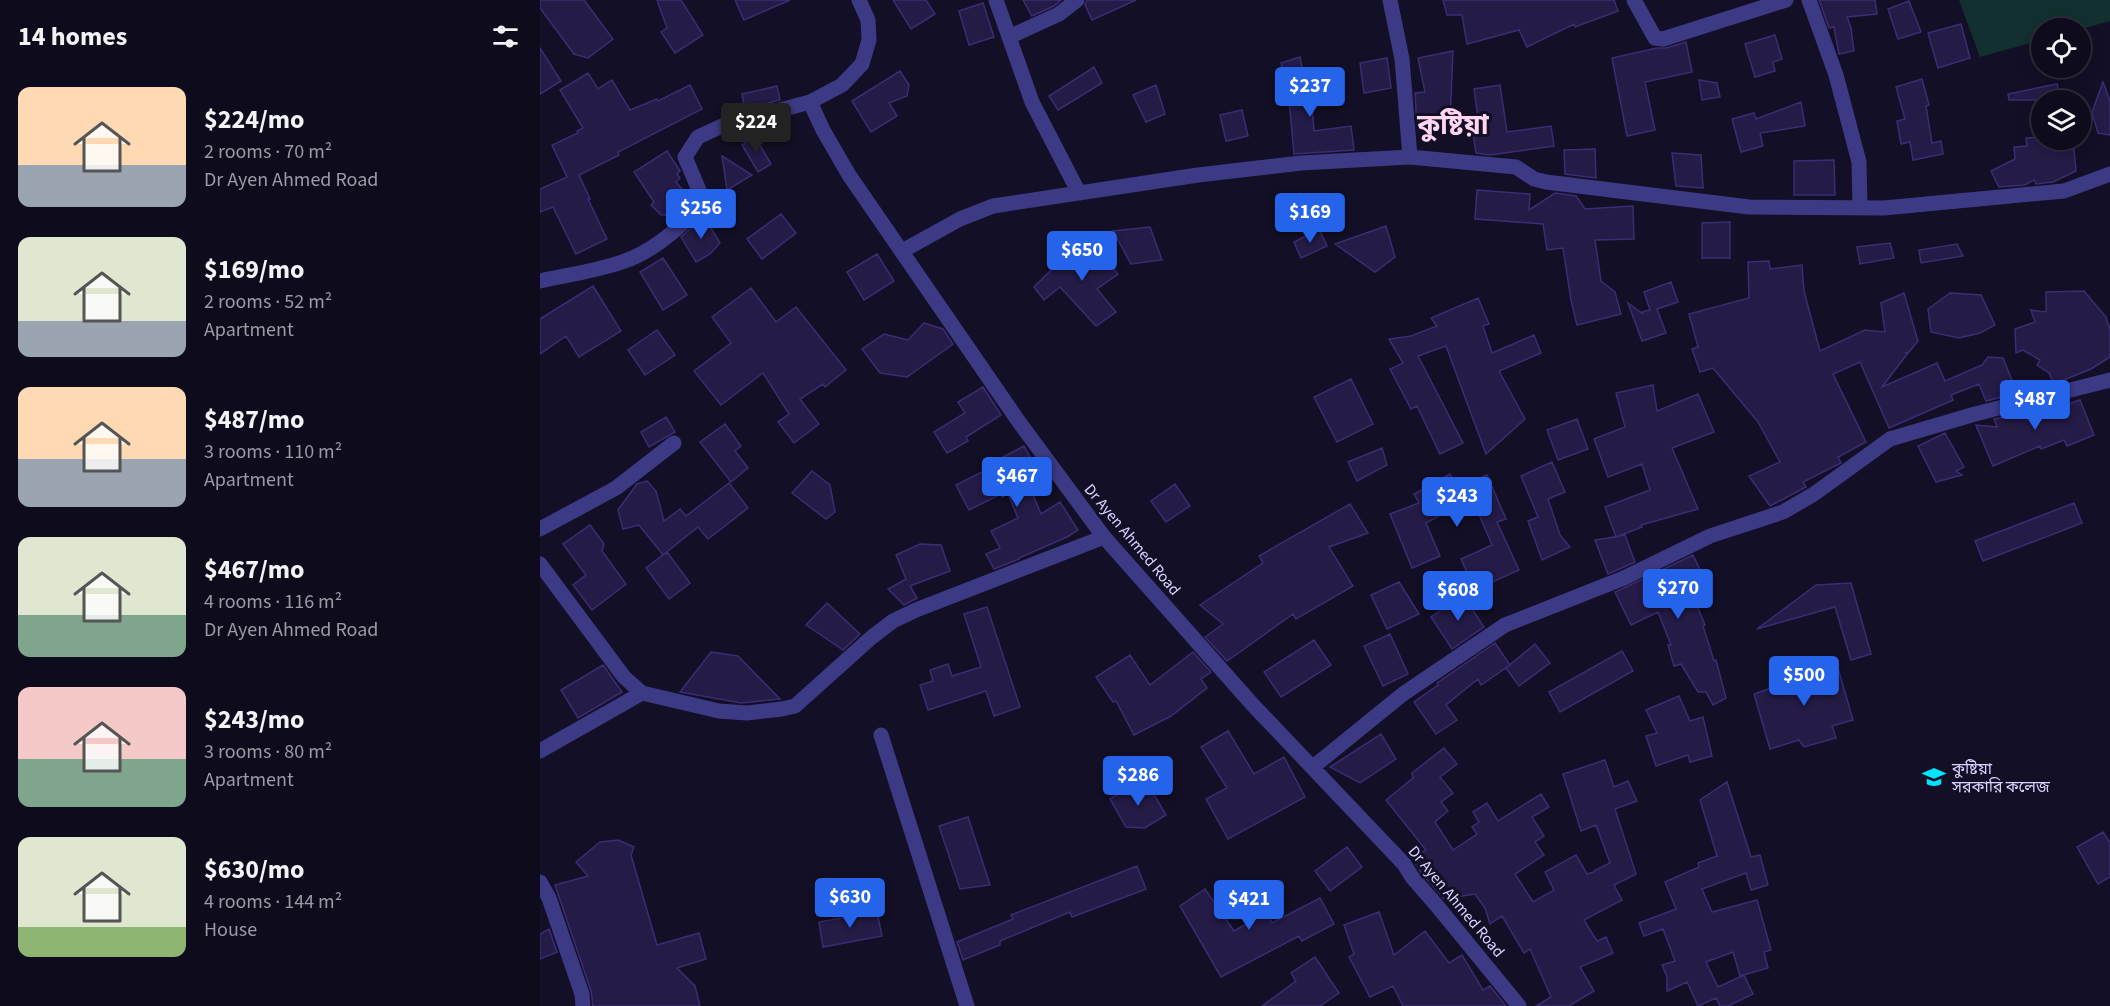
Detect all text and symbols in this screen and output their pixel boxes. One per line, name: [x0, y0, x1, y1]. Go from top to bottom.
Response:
text: 14 homes: [18, 18, 127, 55]
map controls: [2031, 18, 2091, 150]
button: locate: [2031, 18, 2091, 78]
icon: filters: [489, 20, 522, 53]
pin: $237: [1274, 67, 1346, 118]
text: $237: [1289, 72, 1331, 100]
button: layers: [2031, 90, 2091, 150]
text: $224/mo: [204, 101, 304, 138]
pin: $224: [720, 103, 792, 154]
district label: কুষ্টিয়া: [1416, 105, 1490, 145]
text: $224: [735, 108, 777, 136]
icon: home: [66, 111, 138, 183]
text: 2 rooms · 70 m²: [204, 138, 332, 166]
text: Dr Ayen Ahmed Road: [204, 166, 378, 194]
pin: $256: [665, 189, 737, 240]
pin: $169: [1274, 193, 1346, 244]
text: $256: [680, 194, 722, 222]
text: $169: [1289, 198, 1331, 226]
pin: $650: [1046, 231, 1118, 282]
text: $650: [1061, 236, 1103, 264]
text: $169/mo: [204, 251, 304, 288]
icon: home: [66, 261, 138, 333]
text: 2 rooms · 52 m²: [204, 288, 332, 316]
text: Apartment: [204, 316, 294, 344]
pin: $487: [1999, 380, 2071, 431]
text: $487: [2014, 385, 2056, 413]
text: $487/mo: [204, 401, 304, 438]
icon: home: [66, 411, 138, 483]
text: 3 rooms · 110 m²: [204, 438, 342, 466]
pin: $467: [981, 457, 1053, 508]
text: $467: [996, 462, 1038, 490]
text: Apartment: [204, 466, 294, 494]
pin: $243: [1421, 477, 1493, 528]
street label: Dr Ayen Ahmed Road: [1079, 479, 1185, 600]
text: $243: [1436, 482, 1478, 510]
text: $467/mo: [204, 551, 304, 588]
icon: home: [66, 561, 138, 633]
pin: $270: [1642, 569, 1714, 620]
pin: $608: [1422, 571, 1494, 622]
text: $270: [1657, 574, 1699, 602]
text: $608: [1437, 576, 1479, 604]
text: 4 rooms · 116 m²: [204, 588, 342, 616]
text: Dr Ayen Ahmed Road: [204, 616, 378, 644]
pin: $500: [1768, 656, 1840, 707]
text: $500: [1783, 661, 1825, 689]
text: $243/mo: [204, 701, 304, 738]
icon: home: [66, 711, 138, 783]
text: 3 rooms · 80 m²: [204, 738, 332, 766]
pin: $286: [1102, 756, 1174, 807]
place label: কুষ্টিয়া সরকারি কলেজ: [1951, 758, 2050, 798]
text: $286: [1117, 761, 1159, 789]
school or university icon: কুষ্টিয়া সরকারি কলেজ: [1921, 764, 1947, 790]
text: Apartment: [204, 766, 294, 794]
street label: Dr Ayen Ahmed Road: [1403, 841, 1509, 962]
text: $630/mo: [204, 851, 304, 888]
icon: home: [66, 861, 138, 933]
pin: $630: [814, 878, 886, 929]
pin: $421: [1213, 880, 1285, 931]
text: $630: [829, 883, 871, 911]
text: $421: [1228, 885, 1270, 913]
text: 4 rooms · 144 m²: [204, 888, 342, 916]
text: House: [204, 916, 257, 944]

